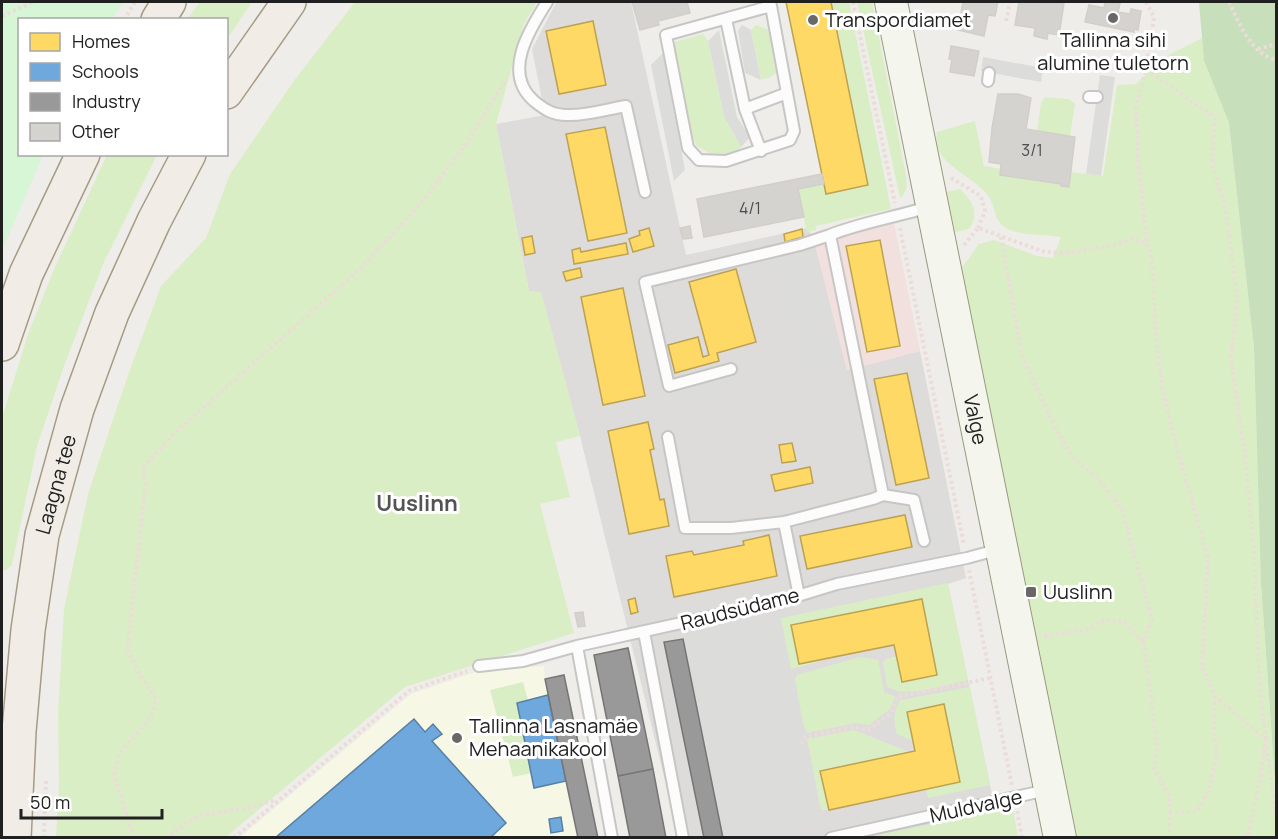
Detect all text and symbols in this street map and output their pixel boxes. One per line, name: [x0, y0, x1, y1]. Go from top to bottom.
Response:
place label: Transpordiamet: [825, 6, 971, 33]
marker: Tallinna sihi alumine tuletorn: [1106, 11, 1120, 25]
marker: Transpordiamet: [806, 13, 820, 27]
legend: [18, 18, 228, 156]
place label: Tallinna sihi alumine tuletorn: [1037, 26, 1189, 76]
text: Homes: [72, 29, 130, 53]
text: Schools: [72, 59, 139, 83]
text: Industry: [72, 89, 141, 113]
text: Other: [72, 119, 120, 143]
house number: 3/1: [1021, 139, 1043, 161]
house number: 4/1: [739, 197, 761, 219]
street label: Valge: [958, 392, 994, 447]
street label: Laagna tee: [29, 431, 82, 537]
district label: Uuslinn: [376, 488, 458, 518]
place label: Uuslinn: [1043, 578, 1113, 605]
street label: Raudsüdame: [678, 581, 802, 636]
marker: Uuslinn: [1024, 585, 1038, 599]
place label: Tallinna Lasnamäe Mehaanikakool: [469, 712, 638, 762]
marker: Tallinna Lasnamäe Mehaanikakool: [450, 731, 464, 745]
scale bar: [21, 782, 162, 820]
street label: Muldvalge: [927, 783, 1025, 828]
text: 50 m: [30, 790, 70, 814]

